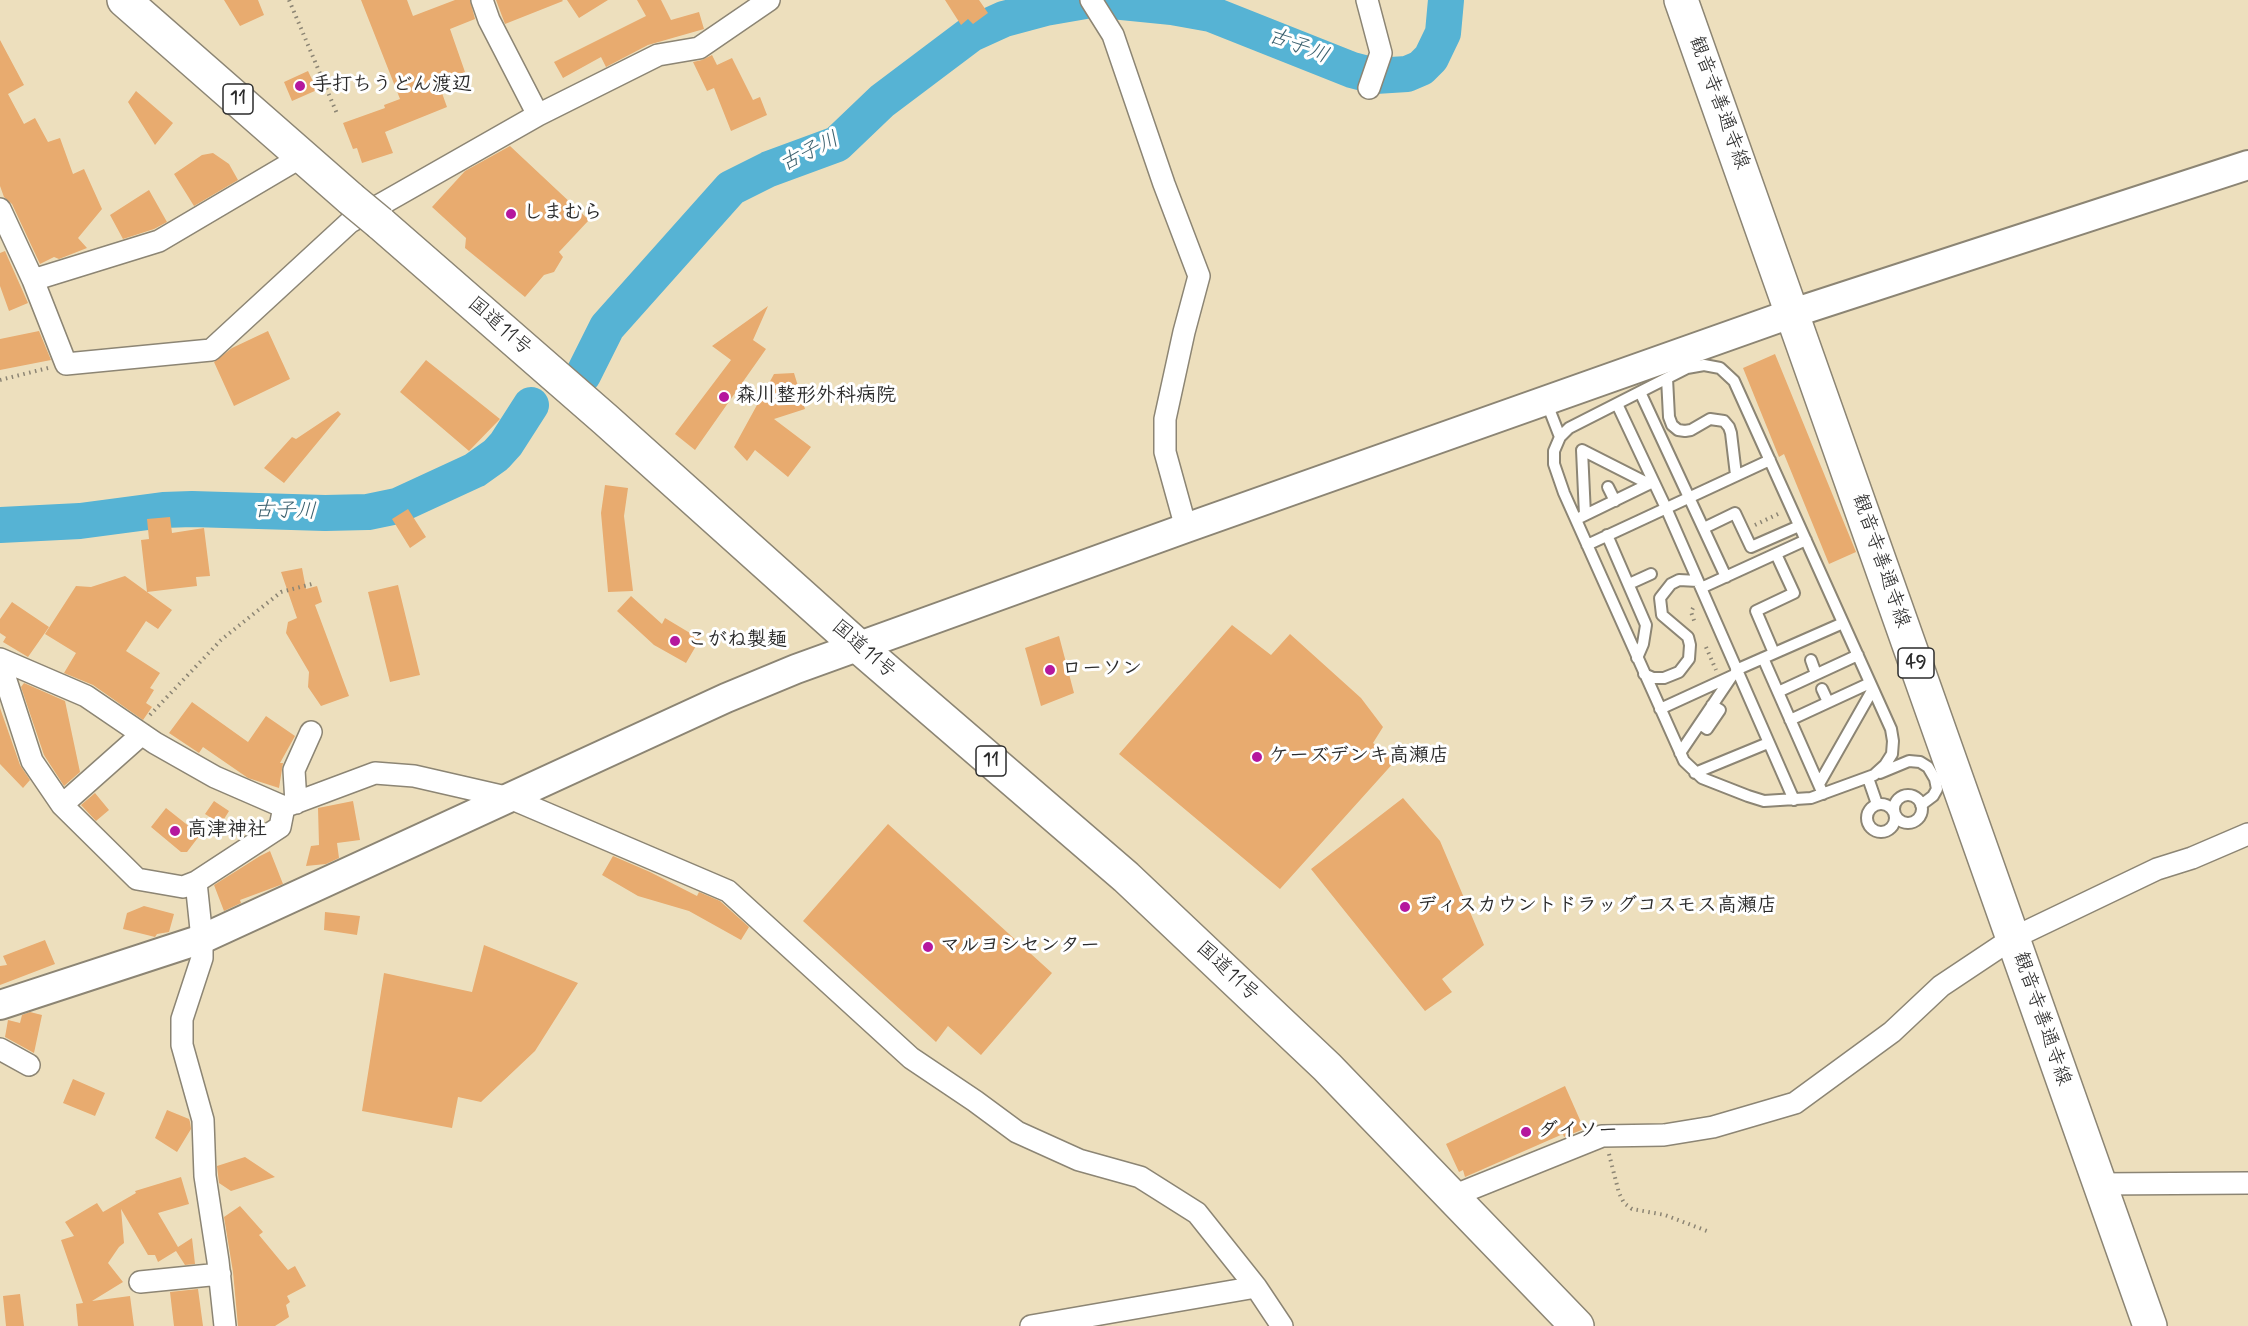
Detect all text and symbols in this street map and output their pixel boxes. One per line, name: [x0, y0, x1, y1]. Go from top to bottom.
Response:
water label: 古子川: [1264, 24, 1332, 70]
street label: 観音寺善通寺線: [1683, 33, 1753, 173]
place label: 手打ちうどん渡辺: [312, 74, 472, 98]
marker: 手打ちうどん渡辺: [293, 79, 307, 93]
road number: 11: [223, 84, 253, 114]
water label: 古子川: [776, 128, 844, 178]
place label: しまむら: [523, 202, 603, 226]
marker: しまむら: [504, 207, 518, 221]
street label: 国道11号: [462, 293, 536, 361]
place label: 森川整形外科病院: [736, 385, 896, 409]
marker: 森川整形外科病院: [717, 390, 731, 404]
street label: 観音寺善通寺線: [1846, 491, 1914, 631]
water label: 古子川: [253, 498, 317, 526]
street label: 国道11号: [826, 616, 900, 684]
place label: こがね製麺: [687, 629, 787, 653]
marker: こがね製麺: [668, 634, 682, 648]
road number: 49: [1898, 648, 1934, 678]
place label: ローソン: [1062, 658, 1142, 682]
marker: ローソン: [1043, 663, 1057, 677]
place label: ケーズデンキ高瀬店: [1269, 745, 1449, 769]
road number: 11: [976, 746, 1006, 776]
marker: ケーズデンキ高瀬店: [1250, 750, 1264, 764]
place label: 高津神社: [187, 819, 267, 843]
marker: 高津神社: [168, 824, 182, 838]
place label: ディスカウントドラッグコスモス高瀬店: [1417, 895, 1777, 919]
marker: ディスカウントドラッグコスモス高瀬店: [1398, 900, 1412, 914]
place label: マルヨシセンター: [940, 935, 1100, 959]
street label: 国道11号: [1190, 937, 1264, 1007]
marker: マルヨシセンター: [921, 940, 935, 954]
street label: 観音寺善通寺線: [2007, 949, 2075, 1089]
place label: ダイソー: [1538, 1120, 1618, 1144]
marker: ダイソー: [1519, 1125, 1533, 1139]

